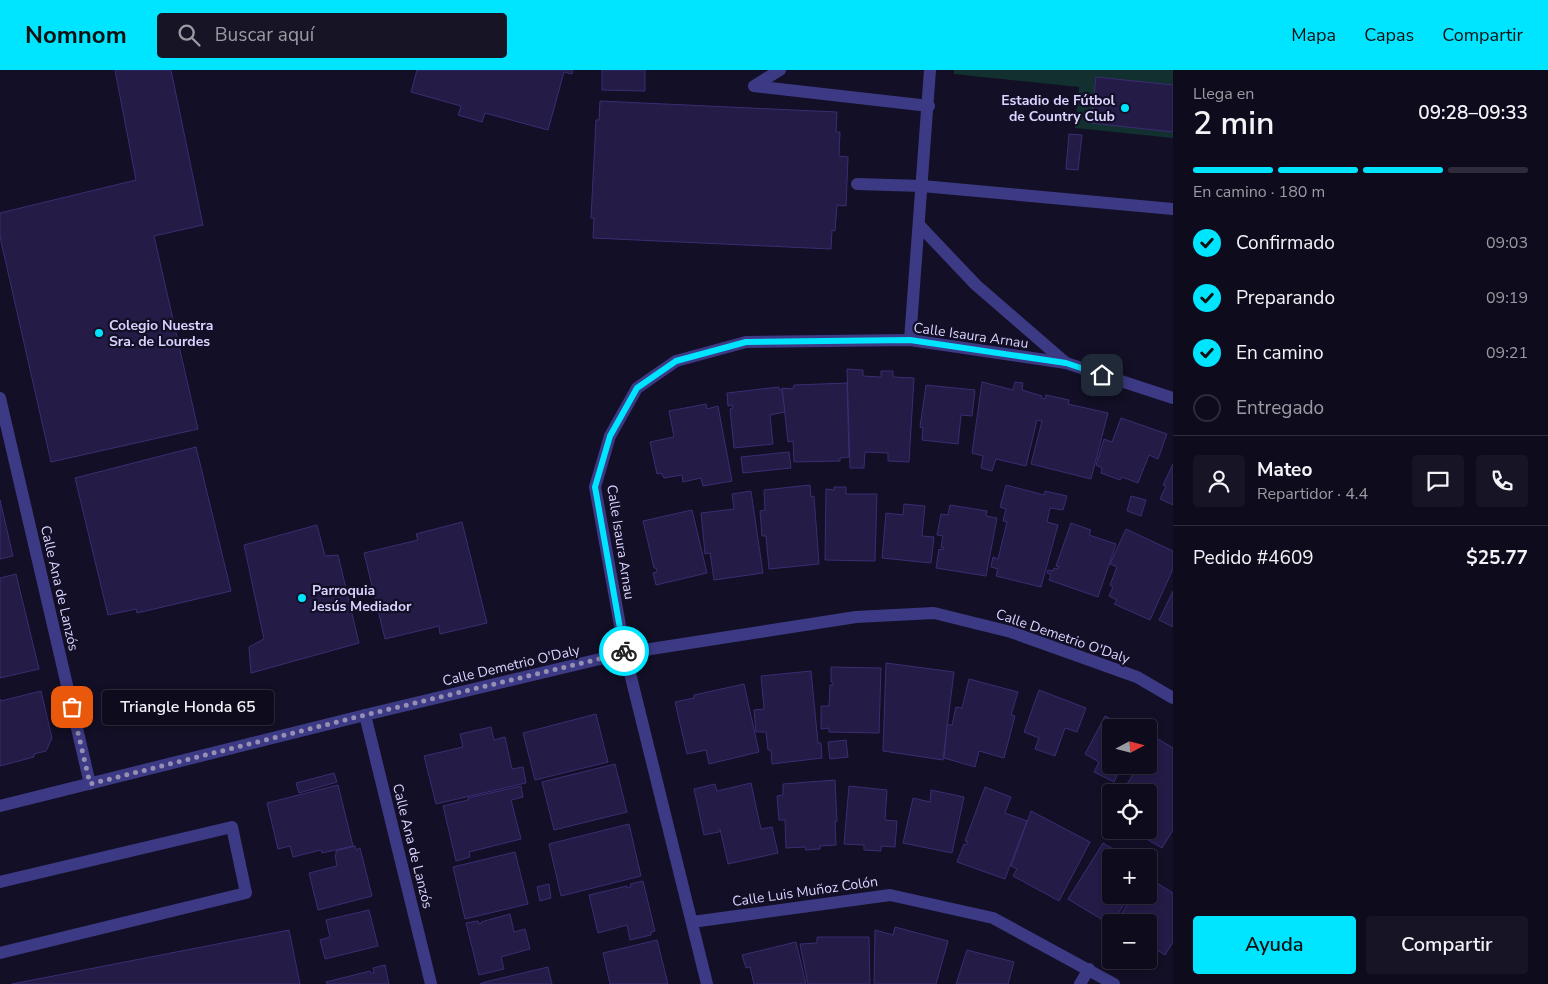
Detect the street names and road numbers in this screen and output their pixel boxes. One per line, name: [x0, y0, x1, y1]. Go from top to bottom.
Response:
street label: Calle Isaura Arnau: [912, 318, 1030, 353]
street label: Calle Isaura Arnau: [602, 483, 639, 601]
street label: Calle Ana de Lanzós: [36, 524, 83, 653]
street label: Calle Demetrio O'Daly: [993, 605, 1133, 669]
street label: Calle Demetrio O'Daly: [441, 640, 582, 691]
street label: Calle Ana de Lanzós: [388, 782, 437, 911]
street label: Calle Luis Muñoz Colón: [731, 872, 879, 911]

